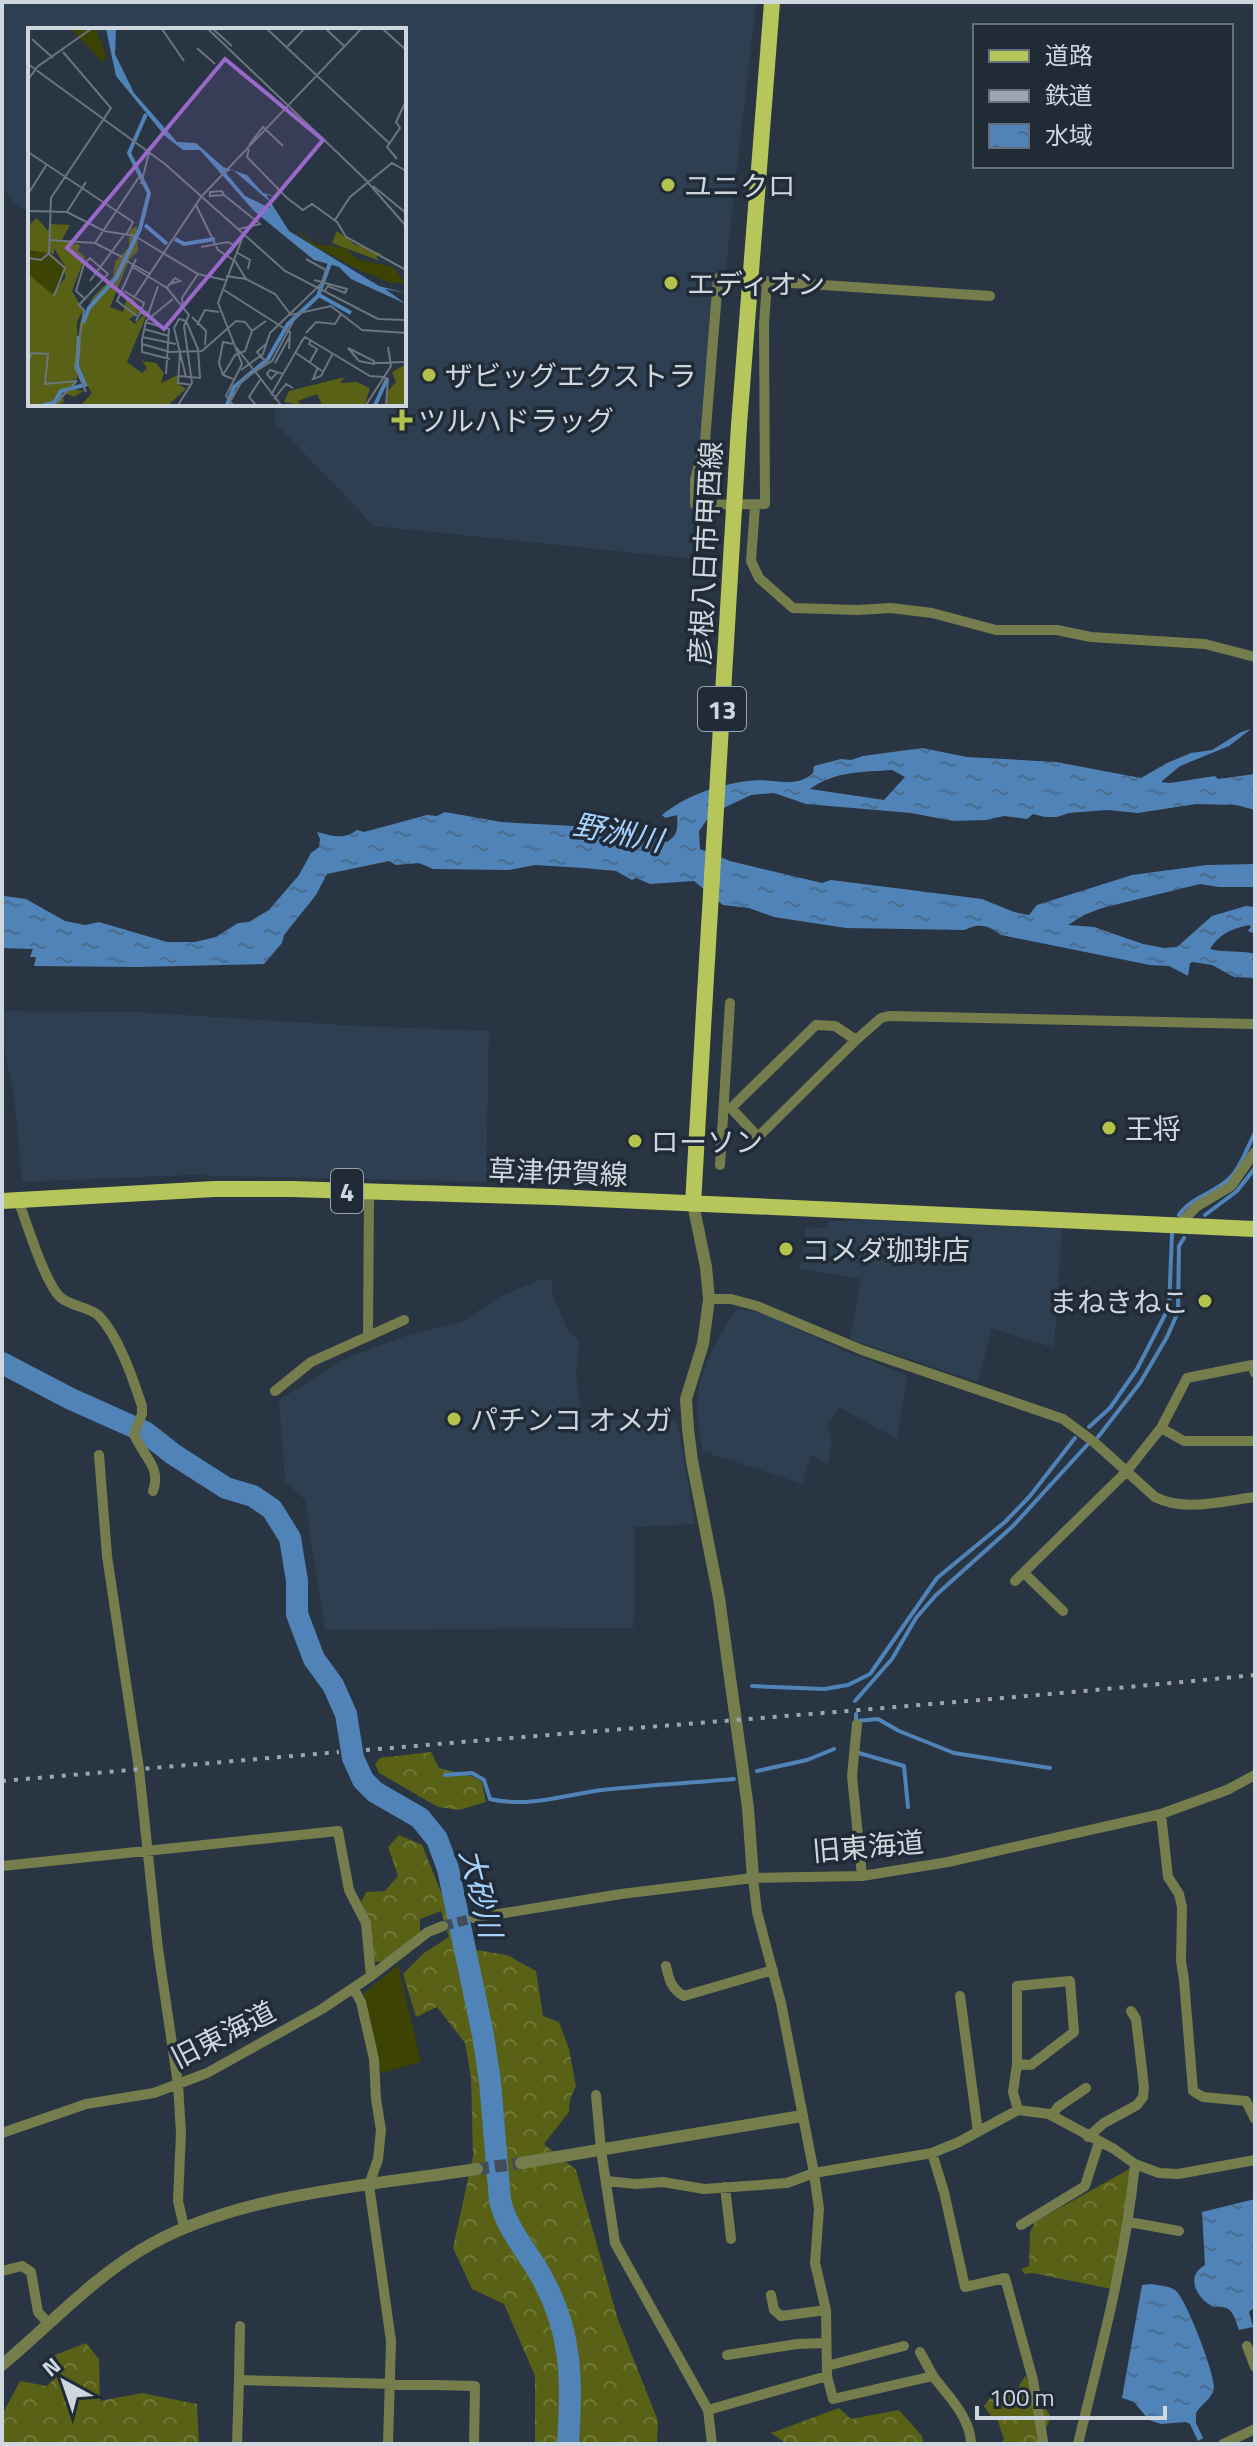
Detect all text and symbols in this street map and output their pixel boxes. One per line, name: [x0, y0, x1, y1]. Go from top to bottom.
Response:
legend: [973, 24, 1233, 168]
inset map: [28, 28, 406, 406]
text: 道路: [1045, 37, 1093, 73]
text: 鉄道: [1045, 77, 1093, 113]
text: 水域: [1045, 117, 1093, 153]
place label: ユニクロ: [684, 164, 796, 207]
marker: ユニクロ: [659, 176, 677, 194]
place label: エディオン: [687, 262, 825, 305]
marker: エディオン: [662, 274, 680, 292]
place label: ザビッグエクストラ: [445, 354, 696, 397]
marker: ザビッグエクストラ: [420, 366, 438, 384]
place label: ツルハドラッグ: [418, 399, 614, 442]
marker: ツルハドラッグ: [393, 411, 411, 429]
street label: 彦根八日市甲西線: [678, 440, 732, 666]
road number: 13: [698, 687, 746, 731]
water label: 野洲川: [569, 801, 670, 864]
place label: 王将: [1125, 1107, 1181, 1150]
marker: 王将: [1100, 1119, 1118, 1137]
place label: ローソン: [651, 1120, 763, 1163]
marker: ローソン: [626, 1132, 644, 1150]
street label: 草津伊賀線: [487, 1148, 629, 1196]
road number: 4: [331, 1169, 363, 1213]
place label: コメダ珈琲店: [802, 1228, 970, 1271]
marker: コメダ珈琲店: [777, 1240, 795, 1258]
place label: まねきねこ: [1049, 1280, 1189, 1323]
marker: まねきねこ: [1196, 1292, 1214, 1310]
place label: パチンコ オメガ: [470, 1398, 672, 1441]
marker: パチンコ オメガ: [445, 1410, 463, 1428]
street label: 旧東海道: [810, 1820, 926, 1872]
water label: 大砂川: [448, 1844, 515, 1945]
street label: 旧東海道: [163, 1989, 283, 2079]
north arrow: [24, 2342, 104, 2422]
text: N: [34, 2349, 68, 2385]
scale bar: [977, 2370, 1165, 2420]
text: 100 m: [989, 2379, 1055, 2415]

